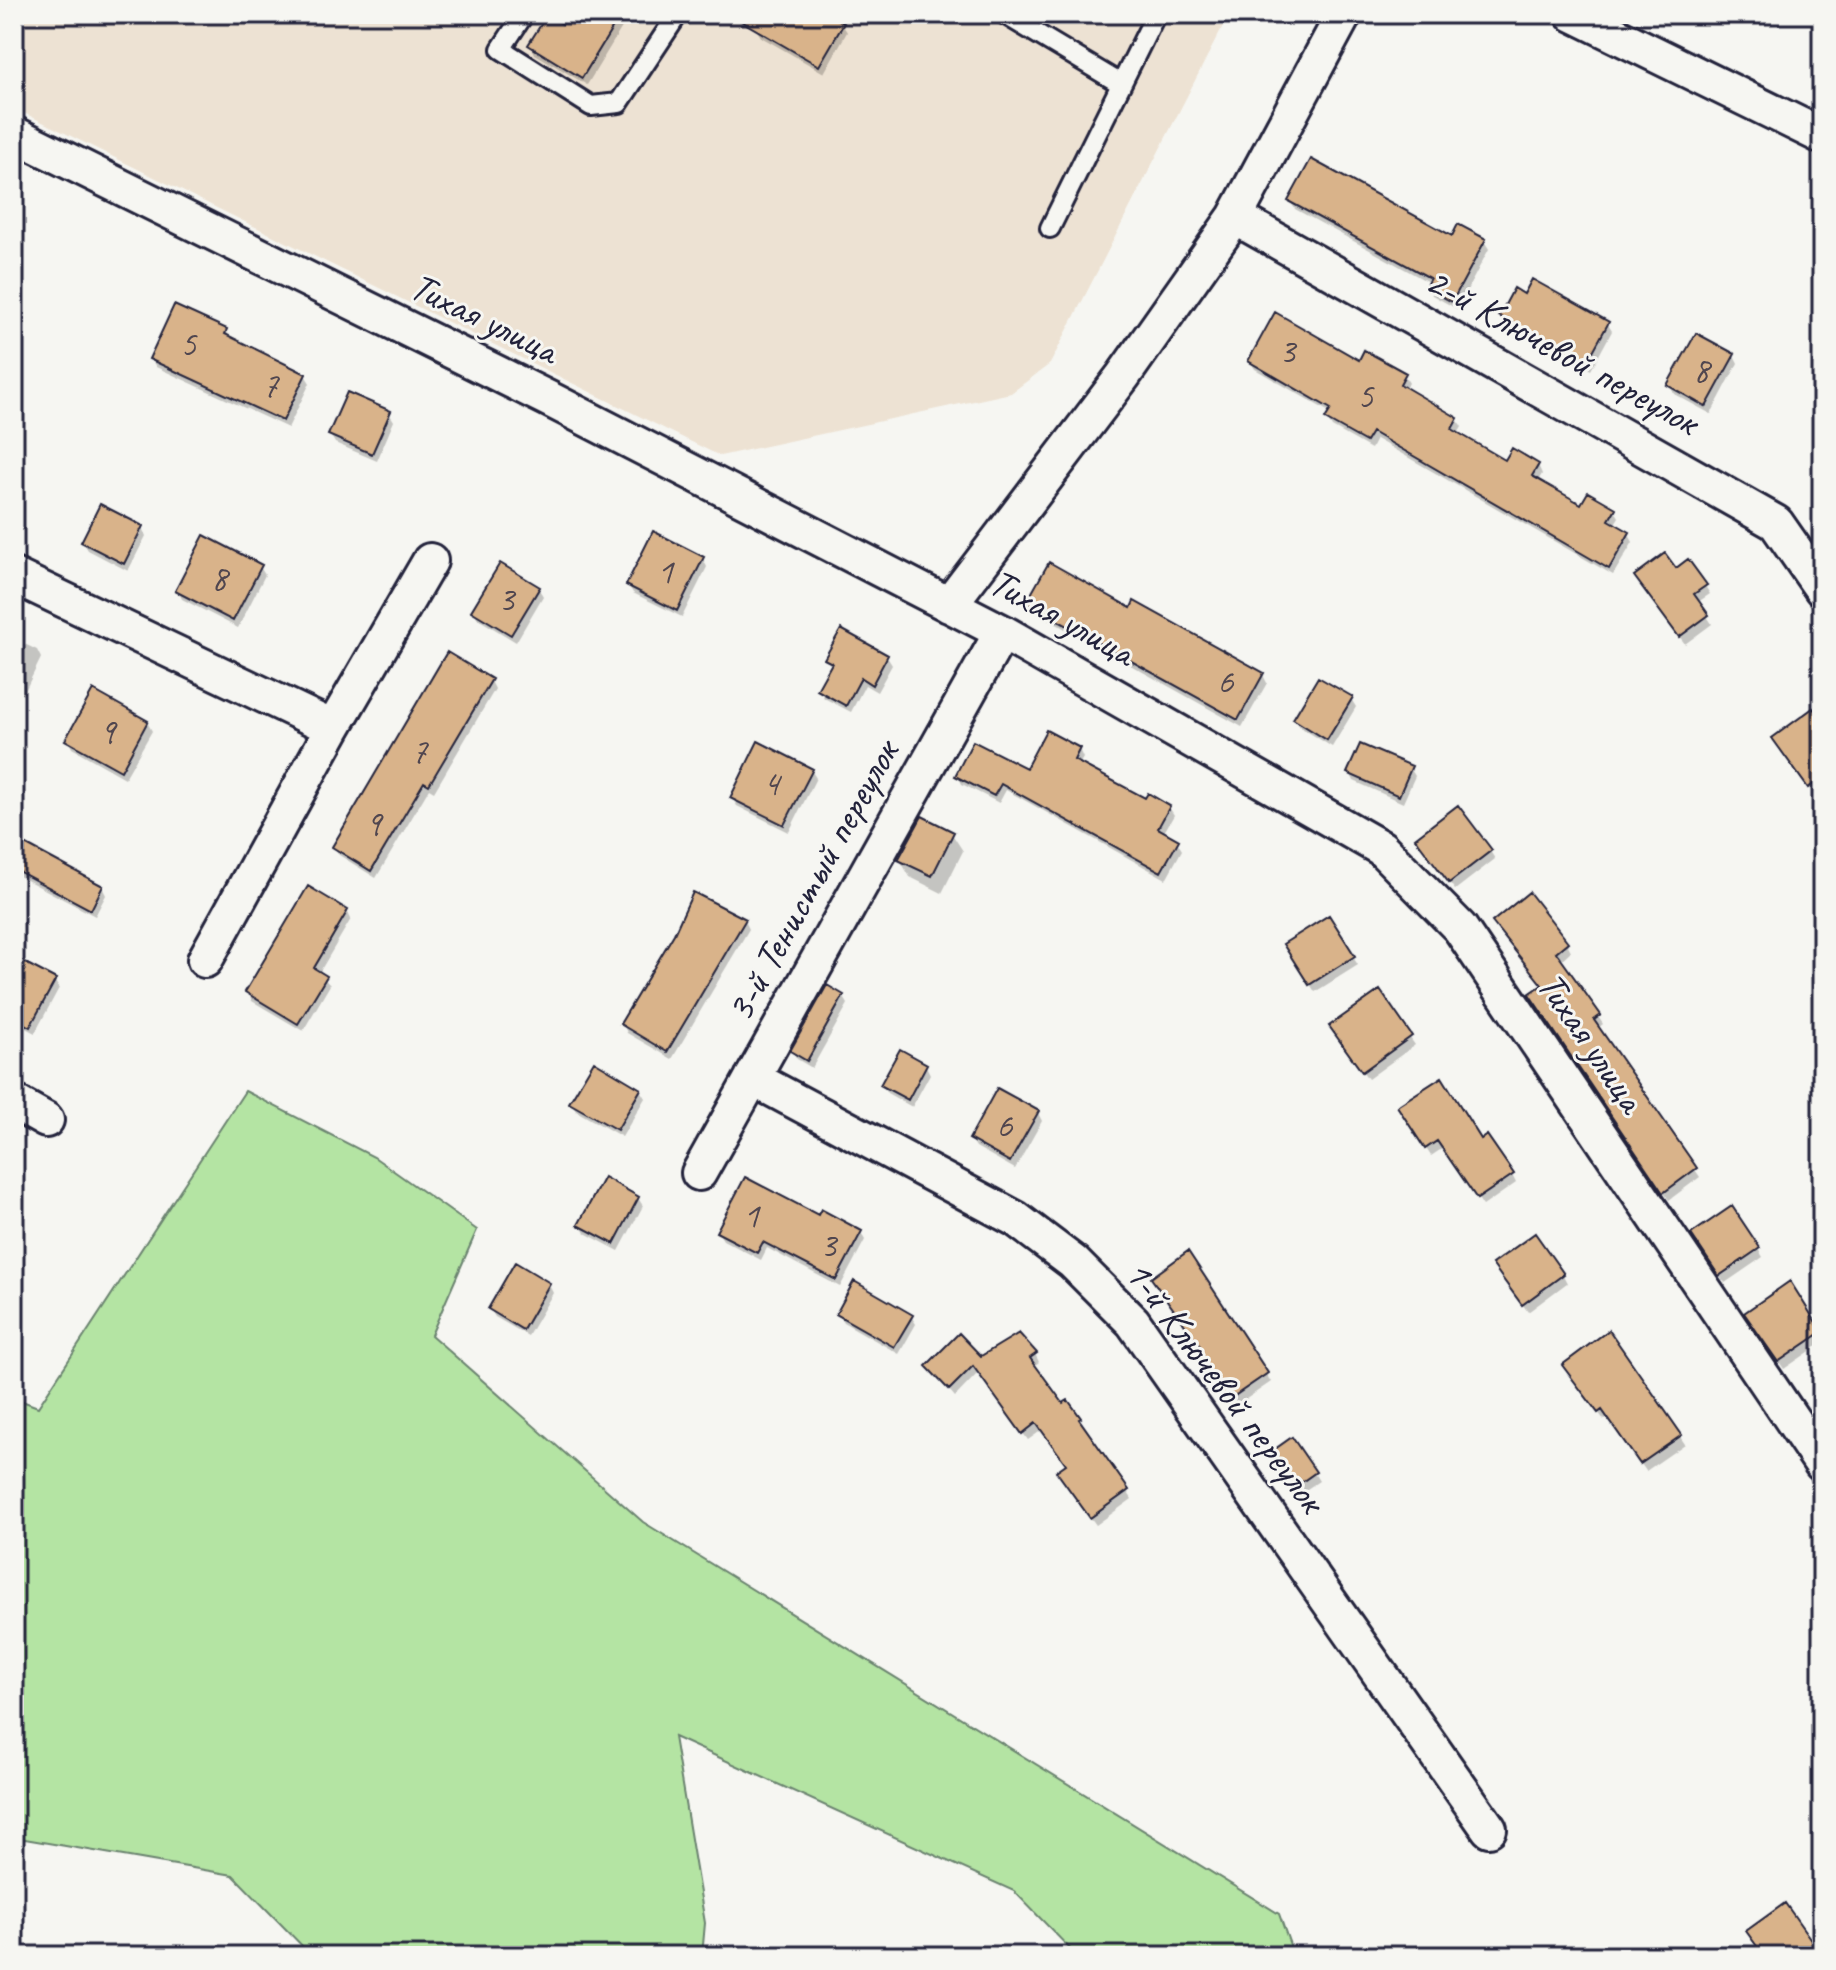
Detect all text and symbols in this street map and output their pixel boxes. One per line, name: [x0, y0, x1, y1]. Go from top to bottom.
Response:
street label: 2-й Ключевой переулок: [1417, 255, 1710, 448]
street label: Тихая улица: [402, 261, 569, 377]
house number: 5: [180, 321, 198, 367]
house number: 3: [1279, 328, 1298, 374]
house number: 8: [1693, 347, 1713, 393]
house number: 7: [262, 362, 280, 408]
house number: 5: [1357, 373, 1375, 419]
house number: 1: [657, 548, 675, 594]
house number: 8: [211, 555, 231, 601]
street label: Тихая улица: [981, 557, 1146, 679]
house number: 3: [498, 576, 517, 622]
house number: 6: [1217, 658, 1235, 704]
house number: 9: [99, 708, 118, 754]
house number: 7: [411, 728, 429, 774]
street label: 3-й Тенистый переулок: [714, 729, 911, 1030]
house number: 4: [763, 760, 783, 806]
house number: 9: [365, 800, 384, 846]
street label: Тихая улица: [1526, 963, 1658, 1124]
house number: 6: [996, 1102, 1014, 1148]
house number: 1: [743, 1192, 761, 1238]
house number: 3: [820, 1222, 839, 1268]
street label: 1-й Ключевой переулок: [1114, 1250, 1338, 1525]

